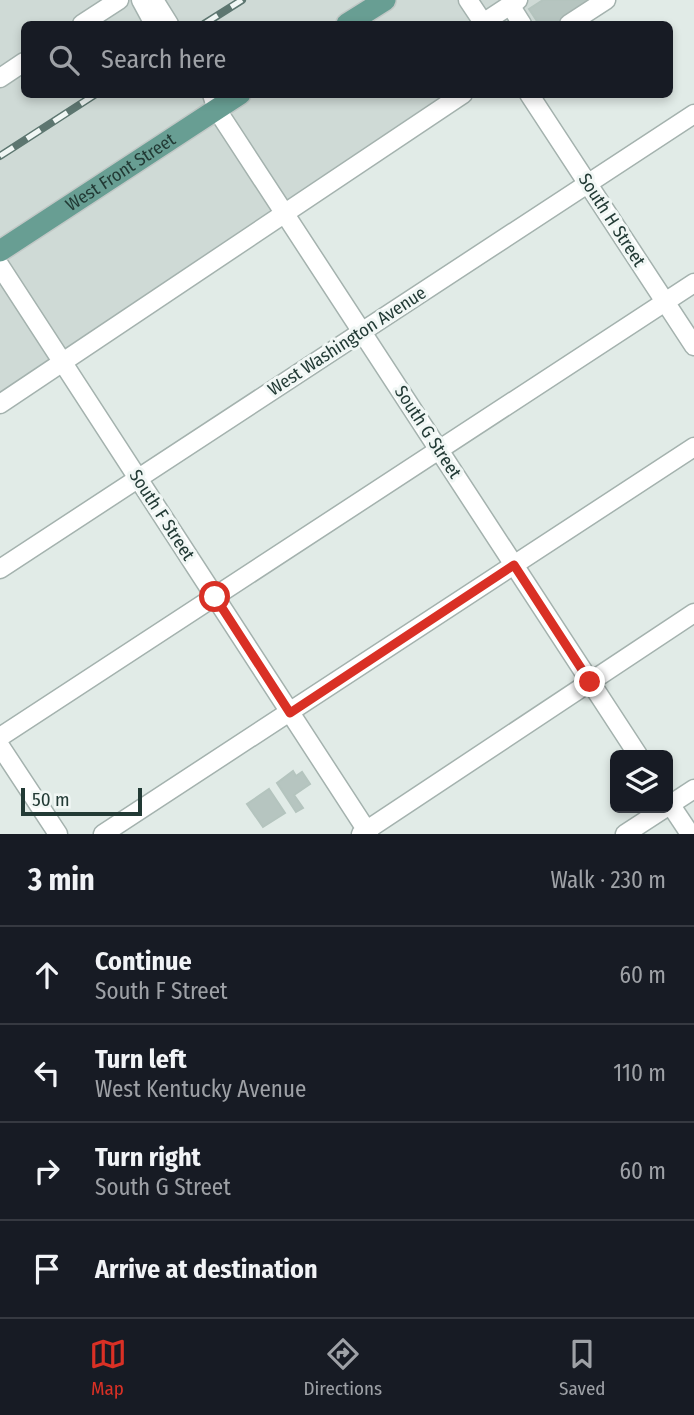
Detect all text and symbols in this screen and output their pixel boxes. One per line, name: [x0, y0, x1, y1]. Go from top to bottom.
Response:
search box: [21, 21, 673, 98]
icon: search: [45, 41, 83, 79]
text: Search here: [101, 44, 226, 75]
street label: West Front Street: [62, 128, 180, 216]
street label: South H Street: [574, 169, 650, 271]
street label: West Washington Avenue: [264, 282, 430, 400]
street label: South G Street: [390, 381, 466, 483]
street label: South F Street: [125, 465, 200, 565]
route start: [199, 581, 230, 612]
route end: [574, 666, 605, 697]
map controls: [610, 750, 673, 813]
button: layers: [610, 750, 673, 813]
scale bar: [21, 785, 142, 817]
text: 50 m: [32, 788, 70, 811]
text: 3 min: [28, 862, 95, 898]
text: Walk · 230 m: [550, 866, 666, 894]
text: Continue: [95, 946, 192, 977]
icon: ahead: [28, 956, 66, 994]
text: 60 m: [620, 961, 666, 989]
text: South F Street: [95, 977, 228, 1005]
text: Turn left: [95, 1044, 187, 1075]
icon: left: [28, 1054, 66, 1092]
text: 110 m: [613, 1059, 666, 1087]
text: West Kentucky Avenue: [95, 1075, 306, 1103]
text: Turn right: [95, 1142, 201, 1173]
icon: right: [28, 1152, 66, 1190]
text: 60 m: [620, 1157, 666, 1185]
text: South G Street: [95, 1173, 231, 1201]
icon: arrive: [28, 1250, 66, 1288]
text: Arrive at destination: [95, 1254, 318, 1285]
tab: Map: [89, 1335, 127, 1400]
tab: Directions: [304, 1335, 382, 1400]
tab: Saved: [559, 1335, 605, 1400]

